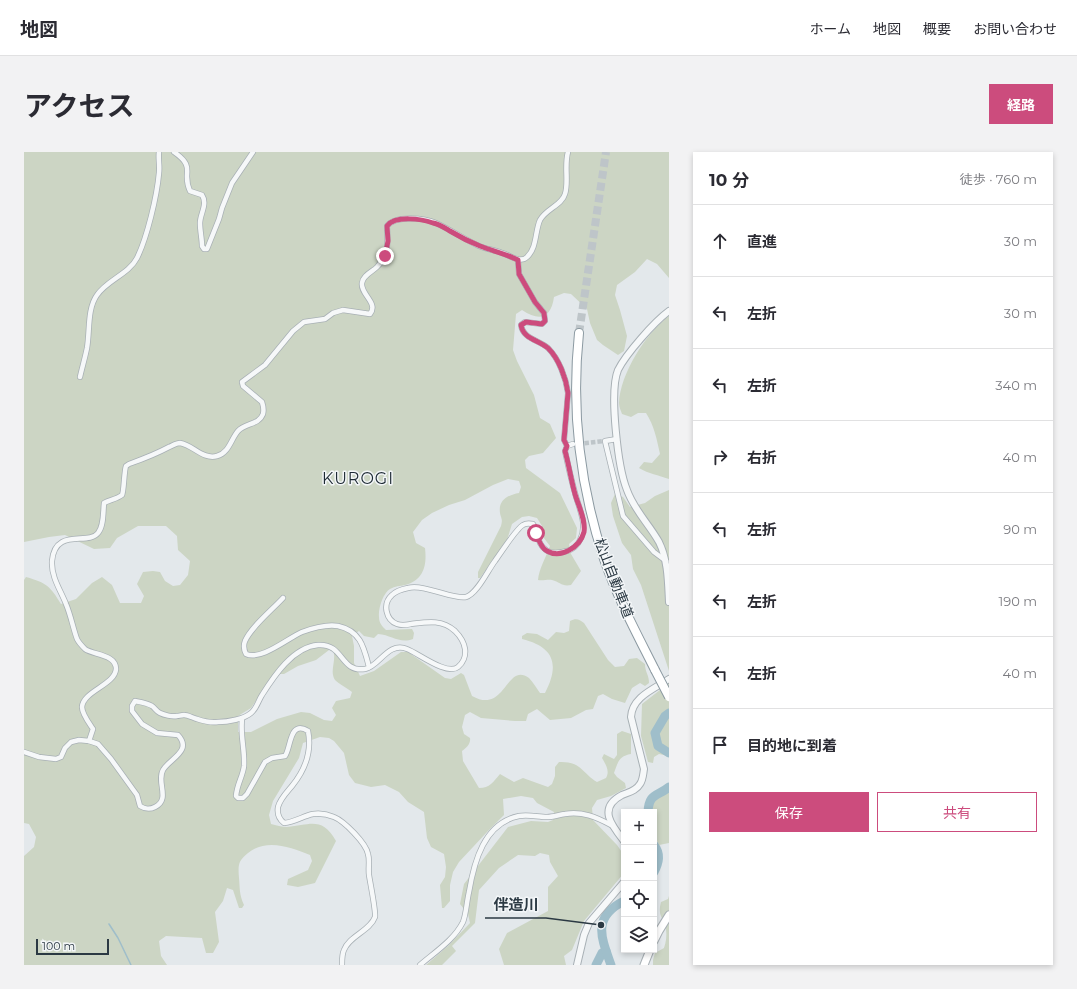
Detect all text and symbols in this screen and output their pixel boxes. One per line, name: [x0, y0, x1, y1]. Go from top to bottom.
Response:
text: 地図: [20, 18, 58, 41]
text: ホーム: [809, 20, 851, 38]
text: 地図: [873, 20, 901, 38]
text: 概要: [923, 20, 951, 38]
text: お問い合わせ: [973, 20, 1057, 38]
button: 経路: [989, 84, 1053, 124]
text: アクセス: [24, 89, 135, 123]
text: 10 分: [709, 170, 749, 190]
text: 徒歩 · 760 m: [960, 171, 1037, 187]
icon: ahead: [709, 230, 731, 252]
text: 直進: [747, 232, 777, 251]
text: 30 m: [1004, 233, 1037, 249]
route end: [376, 247, 394, 265]
icon: left: [709, 302, 731, 324]
text: 左折: [747, 304, 777, 323]
text: 30 m: [1004, 305, 1037, 321]
icon: left: [709, 374, 731, 396]
text: 左折: [747, 376, 777, 395]
text: 340 m: [995, 377, 1037, 393]
icon: right: [709, 446, 731, 468]
text: 右折: [747, 448, 777, 467]
text: 40 m: [1003, 449, 1037, 465]
district label: KUROGI: [322, 469, 394, 488]
icon: left: [709, 518, 731, 540]
text: 左折: [747, 520, 777, 539]
text: 90 m: [1003, 521, 1037, 537]
route start: [527, 524, 545, 542]
street label: 松山自動車道: [591, 536, 637, 620]
icon: left: [709, 590, 731, 612]
text: 左折: [747, 592, 777, 611]
text: 190 m: [999, 593, 1037, 609]
icon: left: [709, 662, 731, 684]
text: 左折: [747, 664, 777, 683]
text: 40 m: [1003, 665, 1037, 681]
icon: arrive: [709, 734, 731, 756]
text: 目的地に到着: [747, 736, 837, 755]
button: 保存: [709, 792, 869, 832]
button: 共有: [877, 792, 1037, 832]
map controls: [621, 809, 657, 953]
button: +: [621, 809, 657, 845]
button: −: [621, 845, 657, 881]
button: locate: [621, 881, 657, 917]
callout: 伴造川: [485, 891, 546, 918]
text: 伴造川: [493, 895, 539, 914]
button: layers: [621, 917, 657, 953]
scale bar: [36, 937, 109, 956]
text: 100 m: [42, 939, 75, 953]

